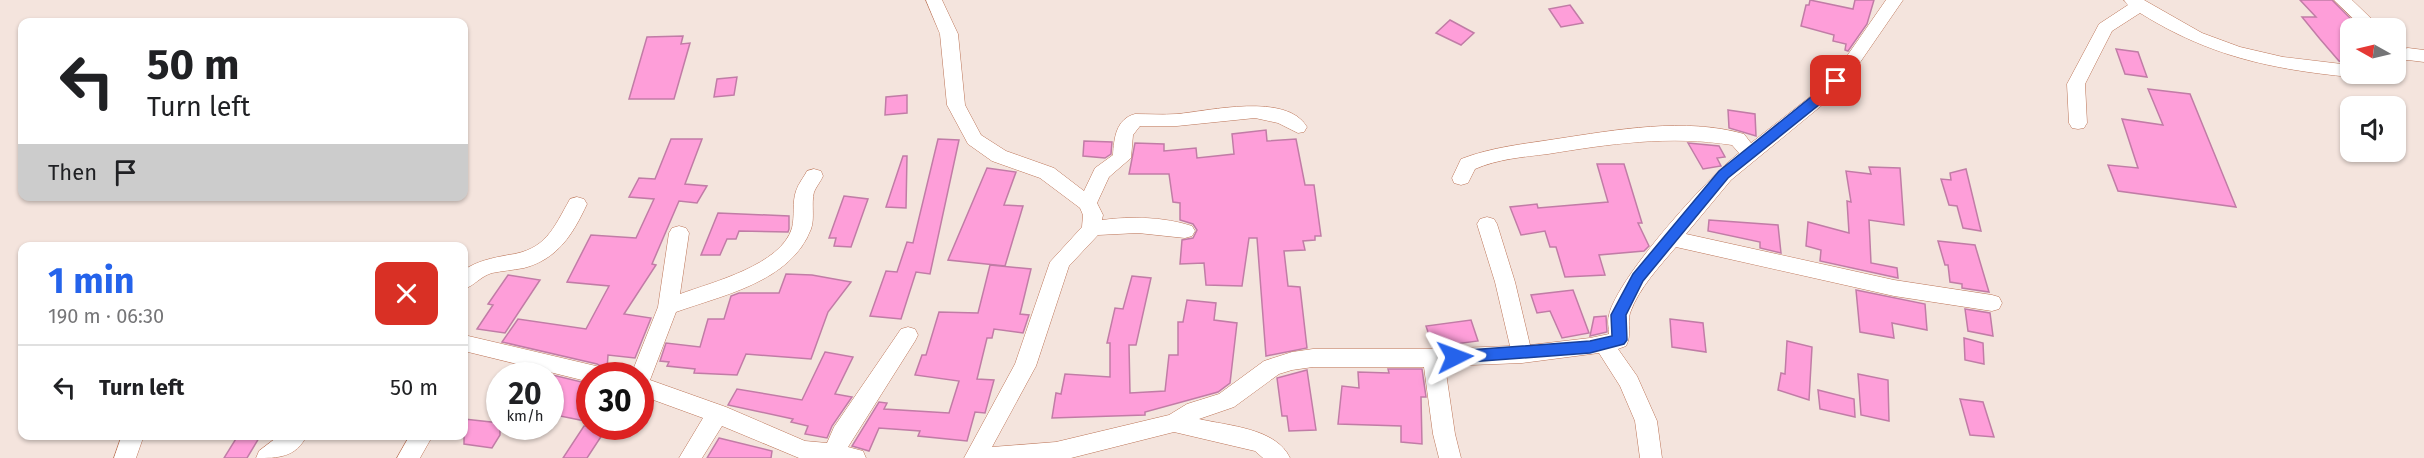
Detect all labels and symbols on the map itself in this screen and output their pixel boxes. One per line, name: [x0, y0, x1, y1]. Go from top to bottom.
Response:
north arrow: [2340, 18, 2406, 84]
pin: [1810, 55, 1861, 106]
position arrow: [1423, 325, 1487, 389]
speed limit sign: 30: [576, 362, 654, 440]

